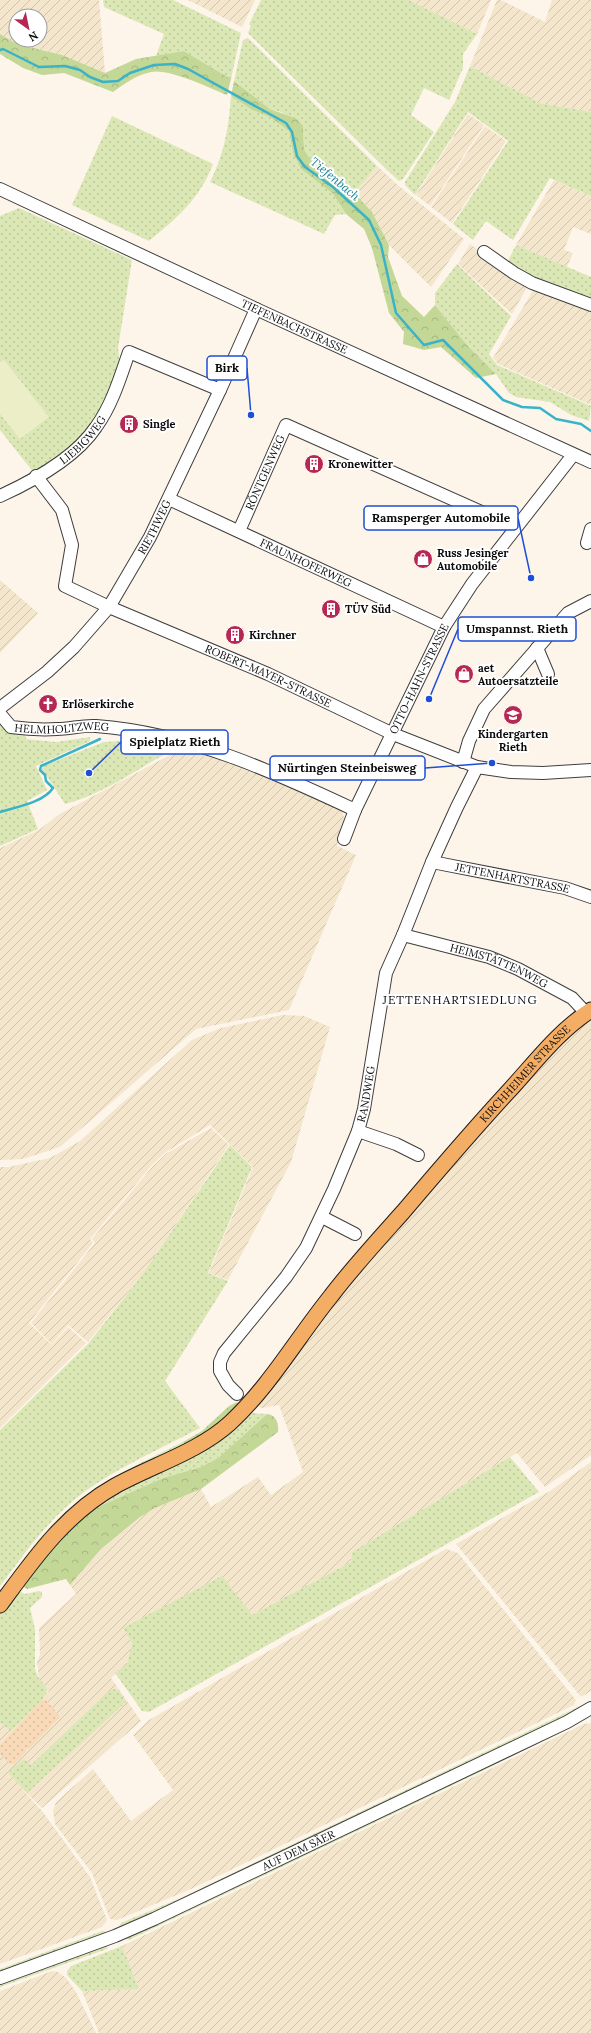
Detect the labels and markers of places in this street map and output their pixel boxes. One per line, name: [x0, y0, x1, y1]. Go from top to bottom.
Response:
callout: Birk: [207, 356, 247, 380]
building icon: Single: [118, 413, 140, 435]
place label: Single: [143, 417, 176, 431]
building icon: Kronewitter: [303, 453, 325, 475]
place label: Kronewitter: [328, 457, 394, 471]
callout: Ramsperger Automobile: [364, 506, 518, 530]
place label: Russ Jesinger Automobile: [437, 546, 509, 573]
shop icon: Russ Jesinger Automobile: [412, 548, 434, 570]
building icon: TÜV Süd: [320, 598, 342, 620]
place label: TÜV Süd: [345, 602, 391, 616]
callout: Umspannst. Rieth: [458, 617, 576, 641]
building icon: Kirchner: [224, 624, 246, 646]
place label: Kirchner: [249, 628, 297, 642]
place label: aet Autoersatzteile: [478, 661, 558, 688]
shop icon: aet Autoersatzteile: [453, 663, 475, 685]
church icon: Erlöserkirche: [37, 693, 59, 715]
place label: Erlöserkirche: [62, 697, 134, 711]
school or university icon: Kindergarten Rieth: [502, 704, 524, 726]
place label: Kindergarten Rieth: [478, 727, 548, 754]
callout: Spielplatz Rieth: [121, 730, 228, 754]
callout: Nürtingen Steinbeisweg: [270, 756, 425, 780]

